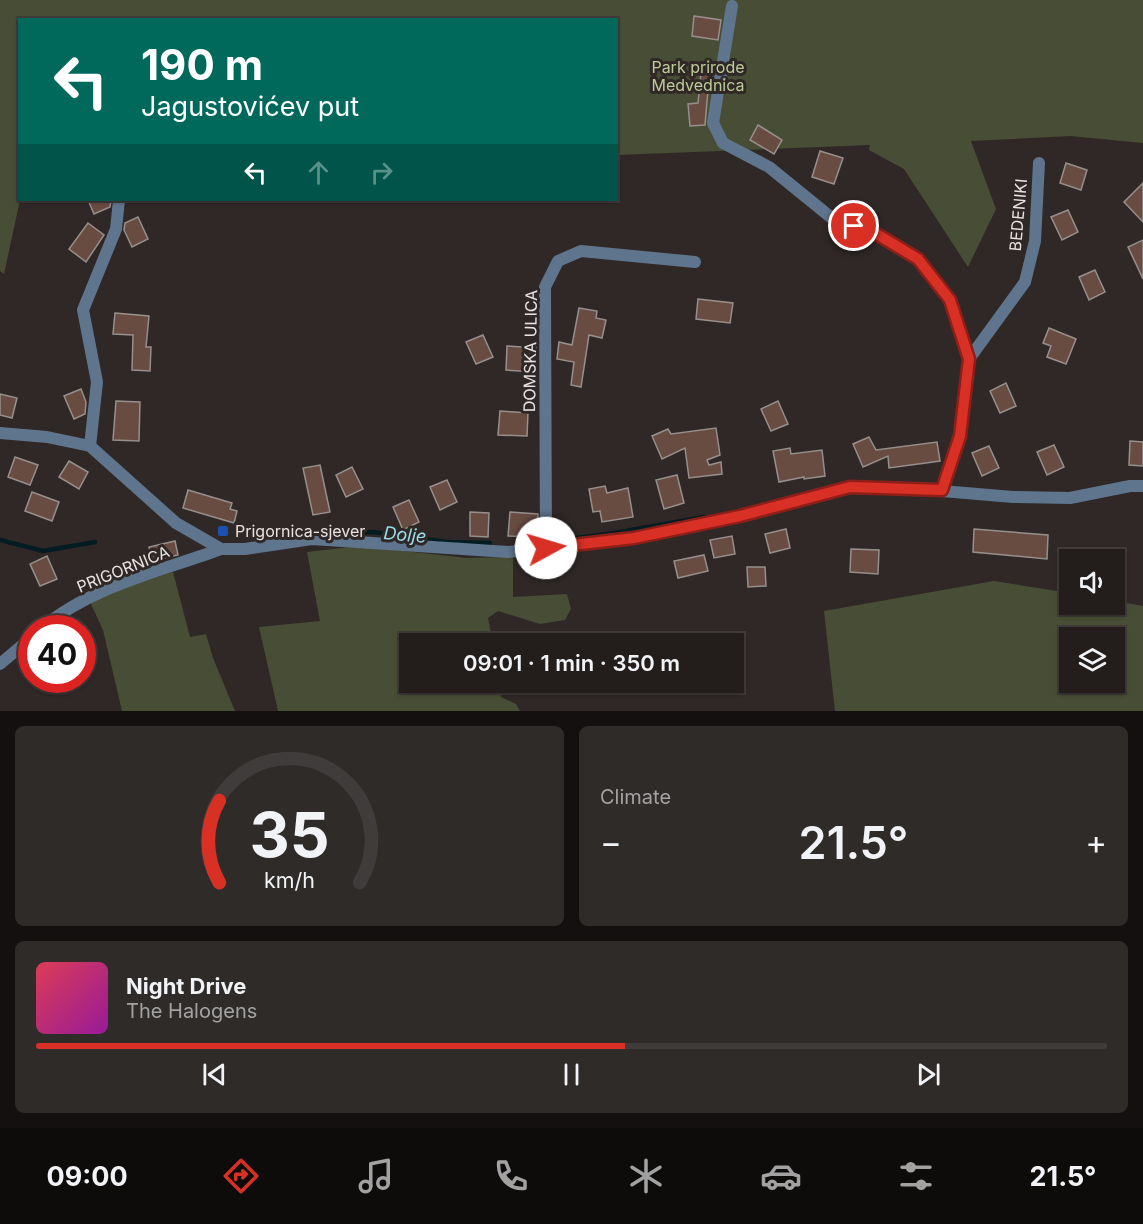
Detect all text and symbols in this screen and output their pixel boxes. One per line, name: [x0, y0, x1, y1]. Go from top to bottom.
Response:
text: 190 m: [141, 39, 263, 90]
icon: left: [42, 42, 120, 120]
park label: Park prirode Medvednica: [651, 57, 745, 95]
text: Jagustovićev put: [141, 90, 359, 123]
icon: left: [239, 156, 272, 189]
icon: ahead: [302, 156, 335, 189]
icon: right: [365, 156, 398, 189]
street label: BEDENIKI: [1005, 178, 1031, 252]
pin: [828, 200, 879, 251]
icon: arrive: [837, 209, 870, 242]
street label: DOMSKA ULICA: [519, 290, 541, 412]
position arrow: [514, 516, 578, 580]
place label: Prigornica-sjever: [235, 521, 365, 541]
water label: Dolje: [383, 522, 427, 547]
marker: Prigornica-sjever: [216, 524, 230, 538]
street label: PRIGORNICA: [74, 541, 172, 597]
map controls: [1059, 549, 1125, 693]
button: sound: [1059, 549, 1125, 615]
speed limit sign: 40: [18, 615, 96, 693]
button: layers: [1059, 627, 1125, 693]
text: 09:01 · 1 min · 350 m: [463, 650, 680, 676]
text: Climate: [600, 785, 671, 809]
text: 35: [249, 797, 330, 872]
text: 21.5°: [799, 815, 908, 870]
text: −: [600, 822, 622, 862]
text: +: [1085, 822, 1107, 862]
text: km/h: [264, 867, 315, 893]
text: Night Drive: [126, 973, 246, 999]
text: The Halogens: [126, 999, 257, 1023]
icon: previous: [198, 1058, 231, 1091]
icon: pause: [555, 1058, 588, 1091]
icon: next: [912, 1058, 945, 1091]
icon: directions: [220, 1155, 262, 1197]
icon: music: [355, 1155, 397, 1197]
icon: phone: [490, 1155, 532, 1197]
icon: climate: [625, 1155, 667, 1197]
icon: car: [760, 1155, 802, 1197]
icon: filters: [895, 1155, 937, 1197]
text: 09:00: [46, 1160, 128, 1193]
text: 21.5°: [1030, 1160, 1097, 1193]

